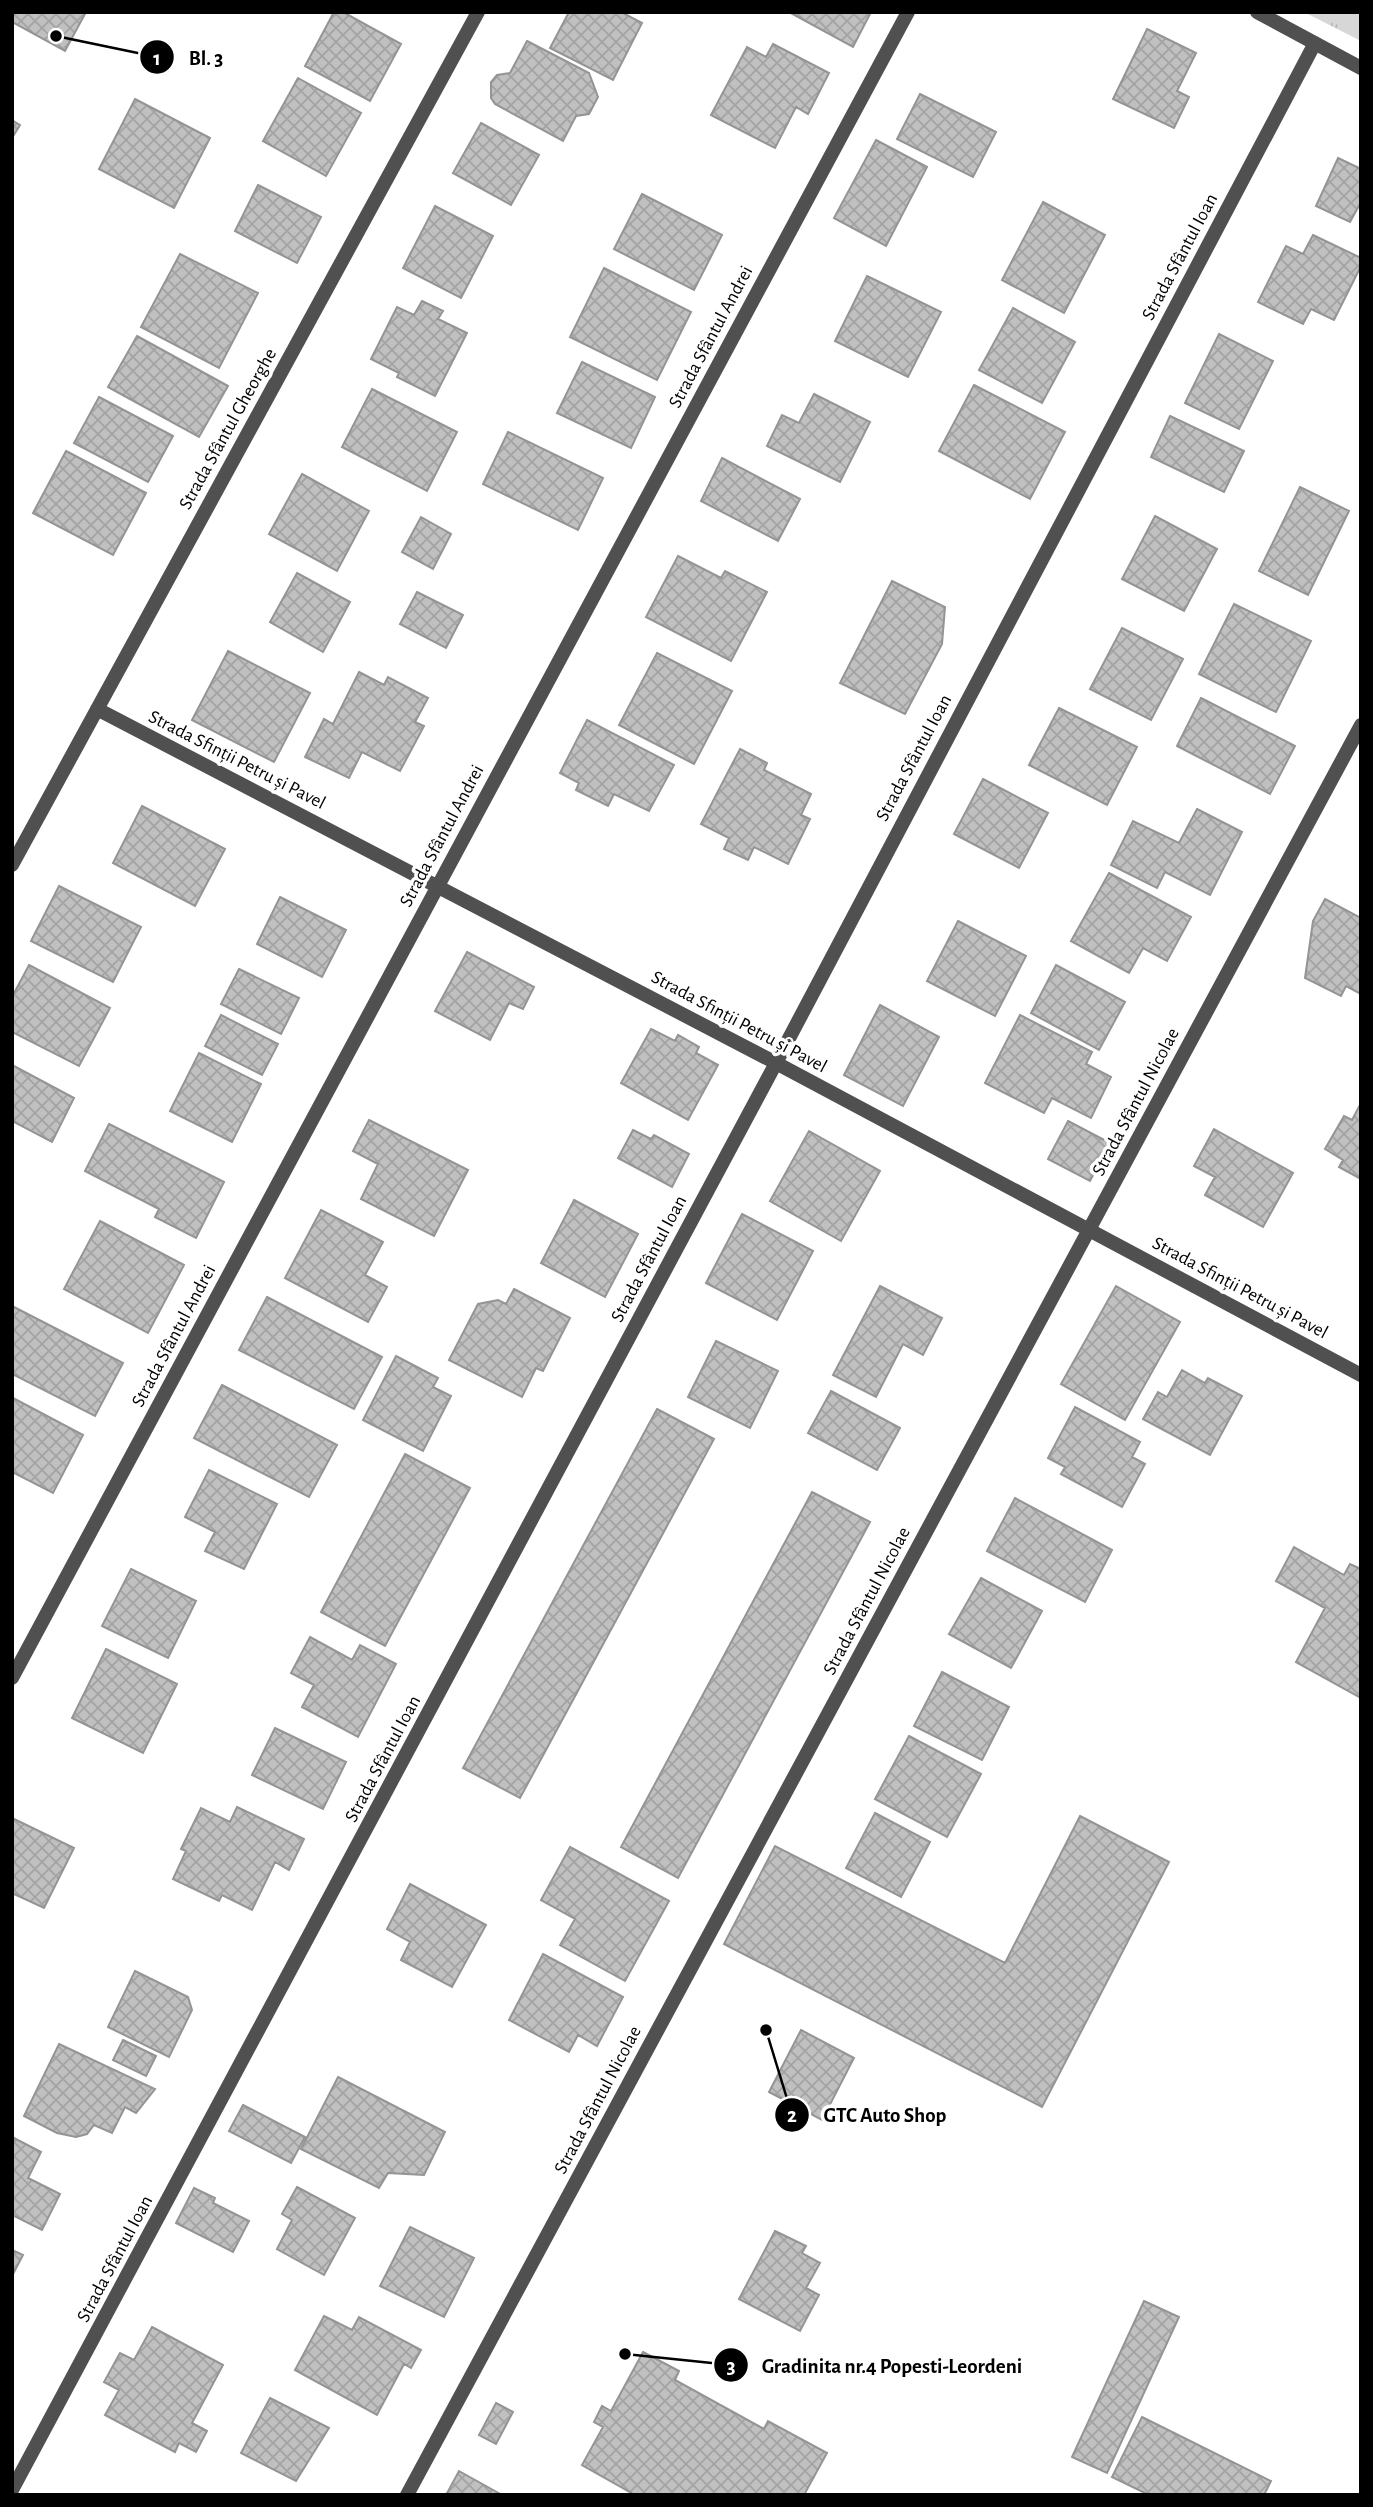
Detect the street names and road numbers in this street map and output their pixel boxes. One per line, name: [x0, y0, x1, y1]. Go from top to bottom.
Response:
street label: Strada Sfântul Ioan: [1139, 191, 1221, 323]
street label: Strada Sfântul Andrei: [666, 263, 756, 411]
street label: Strada Sfântul Gheorghe: [176, 345, 280, 513]
street label: Strada Sfântul Ioan: [873, 692, 955, 824]
street label: Strada Sfinții Petru și Pavel: [145, 707, 329, 814]
street label: Strada Sfântul Andrei: [397, 762, 487, 910]
street label: Strada Sfinții Petru și Pavel: [648, 968, 830, 1077]
street label: Strada Sfântul Nicolae: [1089, 1025, 1183, 1179]
street label: Strada Sfântul Ioan: [608, 1193, 690, 1325]
street label: Strada Sfinții Petru și Pavel: [1149, 1234, 1331, 1343]
street label: Strada Sfântul Andrei: [129, 1262, 219, 1410]
street label: Strada Sfântul Nicolae: [820, 1524, 914, 1678]
street label: Strada Sfântul Ioan: [342, 1693, 424, 1825]
street label: Strada Sfântul Nicolae: [551, 2023, 645, 2177]
street label: Strada Sfântul Ioan: [74, 2193, 156, 2325]

